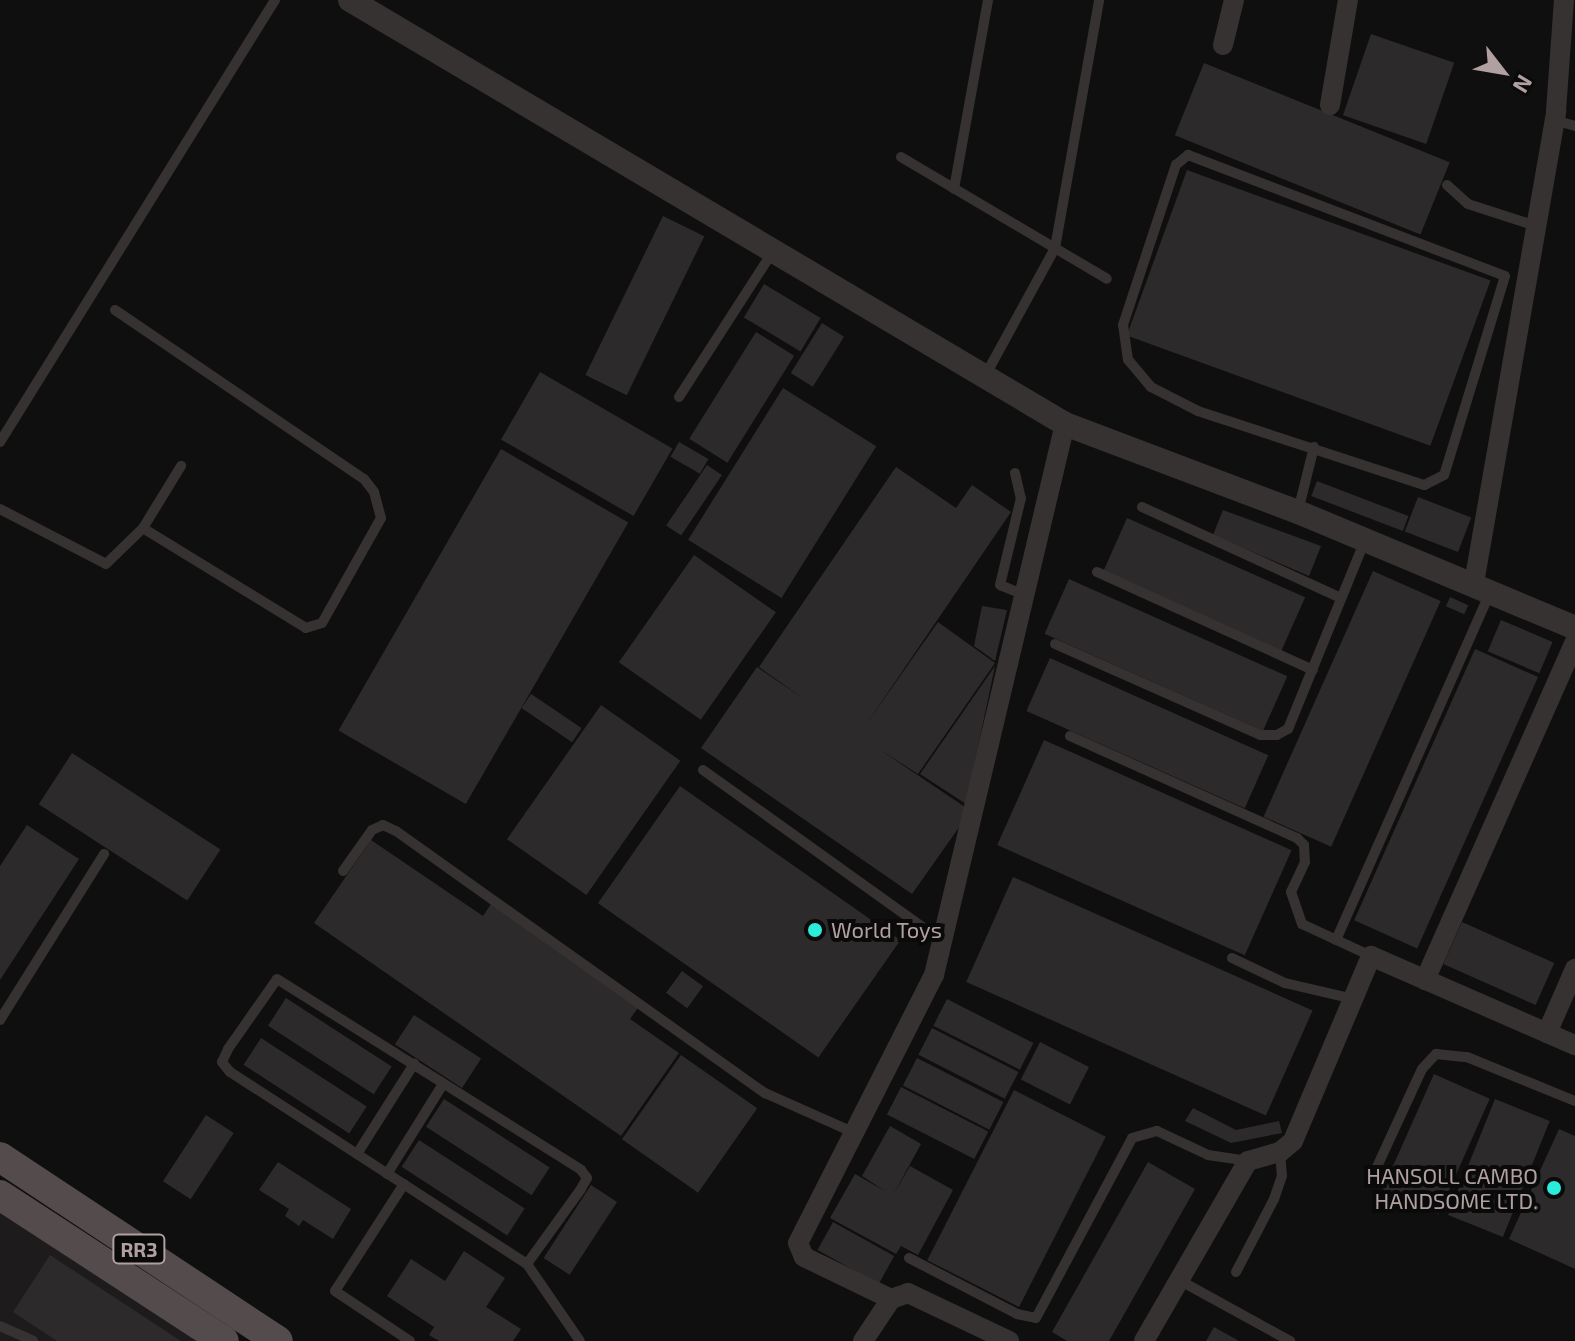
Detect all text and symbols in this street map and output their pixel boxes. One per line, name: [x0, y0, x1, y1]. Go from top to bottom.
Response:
north arrow: [1463, 32, 1543, 112]
text: N: [1508, 71, 1539, 98]
place label: World Toys: [831, 917, 942, 943]
marker: World Toys: [806, 921, 824, 939]
place label: HANSOLL CAMBO HANDSOME LTD.: [1366, 1162, 1538, 1214]
marker: HANSOLL CAMBO HANDSOME LTD.: [1545, 1179, 1563, 1197]
road number: RR3: [111, 1233, 167, 1265]

